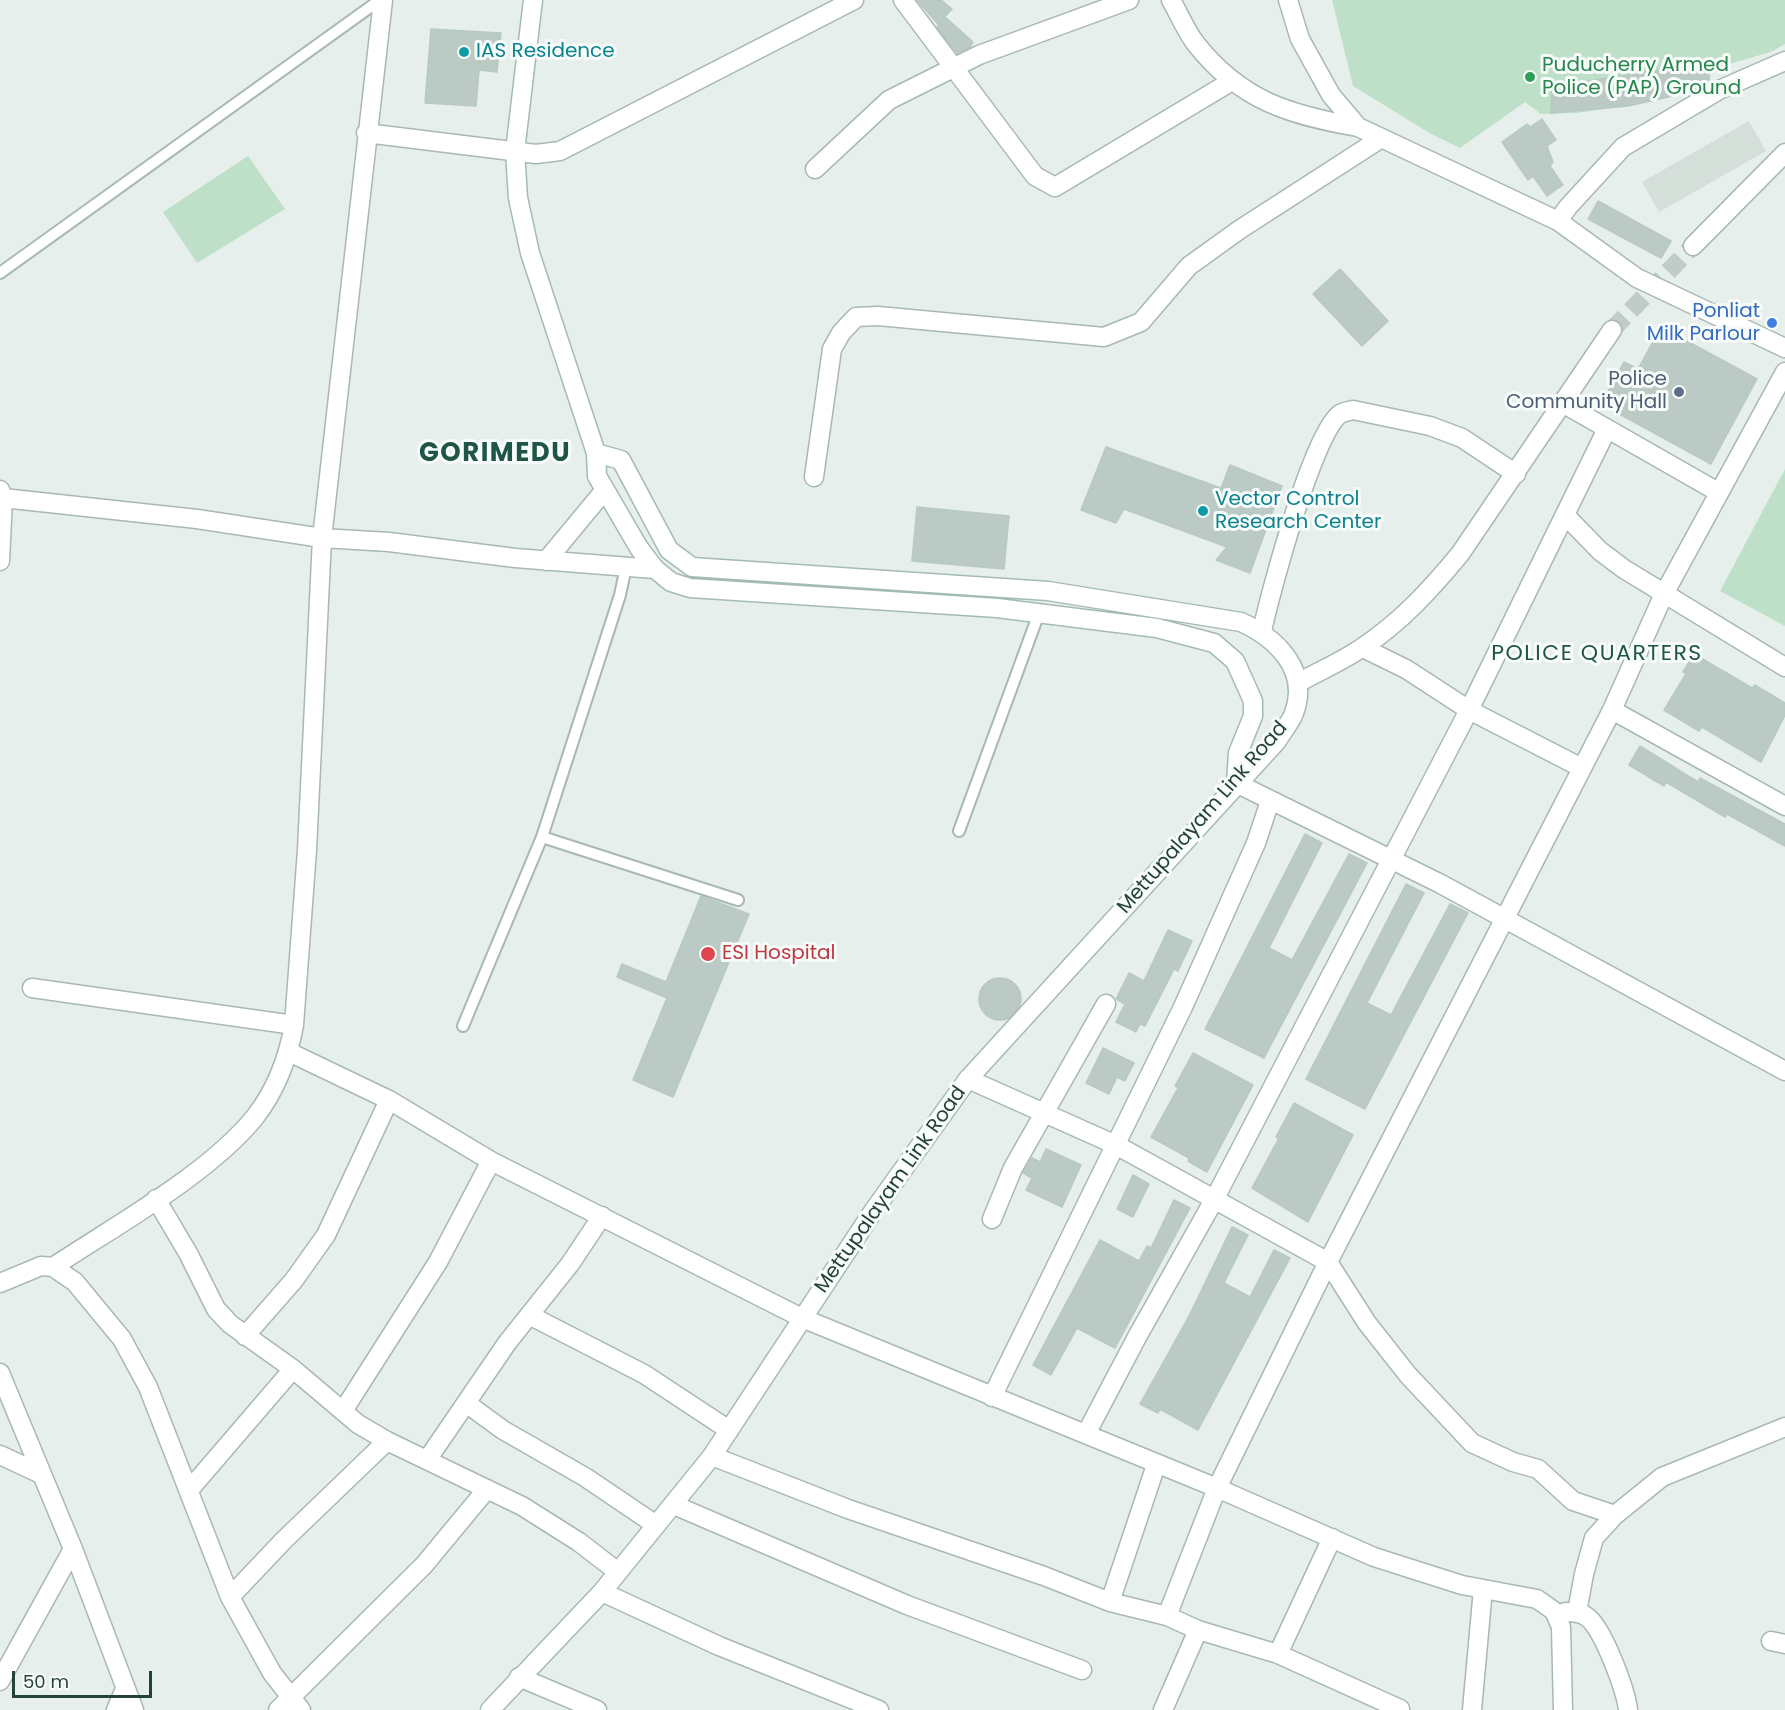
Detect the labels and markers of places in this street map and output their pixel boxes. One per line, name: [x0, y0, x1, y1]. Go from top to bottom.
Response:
place label: IAS Residence: [476, 40, 615, 64]
marker: IAS Residence: [457, 45, 471, 59]
place label: Puducherry Armed Police (PAP) Ground: [1542, 54, 1741, 101]
marker: Puducherry Armed Police (PAP) Ground: [1523, 70, 1537, 84]
place label: Ponliat Milk Parlour: [1647, 300, 1760, 347]
marker: Ponliat Milk Parlour: [1765, 316, 1779, 330]
place label: Police Community Hall: [1506, 368, 1667, 415]
marker: Police Community Hall: [1672, 385, 1686, 399]
place label: Vector Control Research Center: [1215, 488, 1381, 535]
marker: Vector Control Research Center: [1196, 504, 1210, 518]
place label: ESI Hospital: [722, 942, 835, 966]
marker: ESI Hospital: [699, 945, 717, 963]

